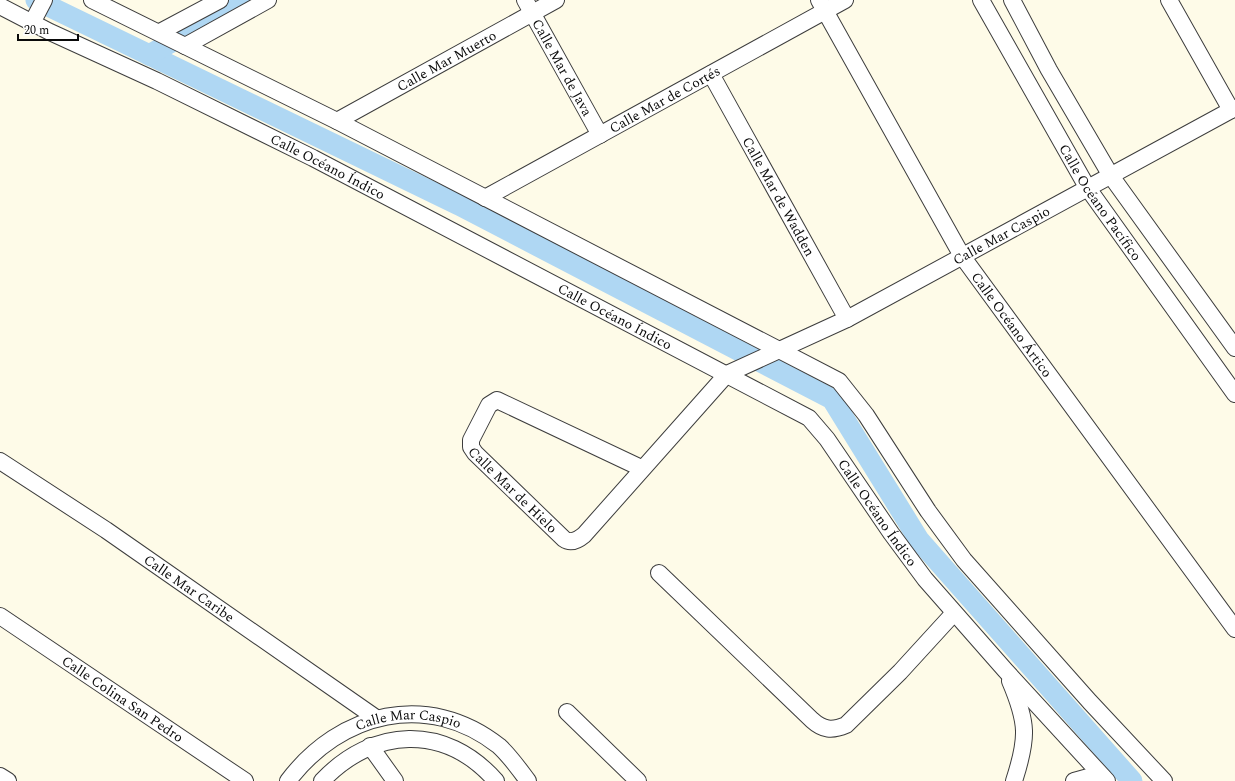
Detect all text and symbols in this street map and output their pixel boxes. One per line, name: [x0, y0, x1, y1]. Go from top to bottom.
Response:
street label: Calle Mar de Java: [527, 15, 598, 120]
scale bar: [18, 16, 78, 42]
text: 20 m: [24, 21, 49, 40]
street label: Calle Mar Muerto: [393, 25, 500, 97]
street label: Calle Mar de Cortés: [605, 60, 724, 138]
street label: Calle Océano Índico: [267, 128, 389, 205]
street label: Calle Mar de Wadden: [737, 133, 821, 260]
street label: Calle Océano Pacífico: [1054, 140, 1147, 265]
street label: Calle Mar Caspio: [949, 200, 1054, 270]
street label: Calle Océano Ártico: [966, 267, 1058, 382]
street label: Calle Océano Índico: [554, 278, 676, 355]
street label: Calle Mar de Hielo: [463, 442, 562, 538]
street label: Calle Océano Índico: [833, 455, 923, 571]
street label: Calle Mar Caribe: [140, 549, 239, 627]
street label: Calle Colina San Pedro: [58, 650, 188, 747]
street label: Calle Mar Caspio: [352, 704, 464, 736]

